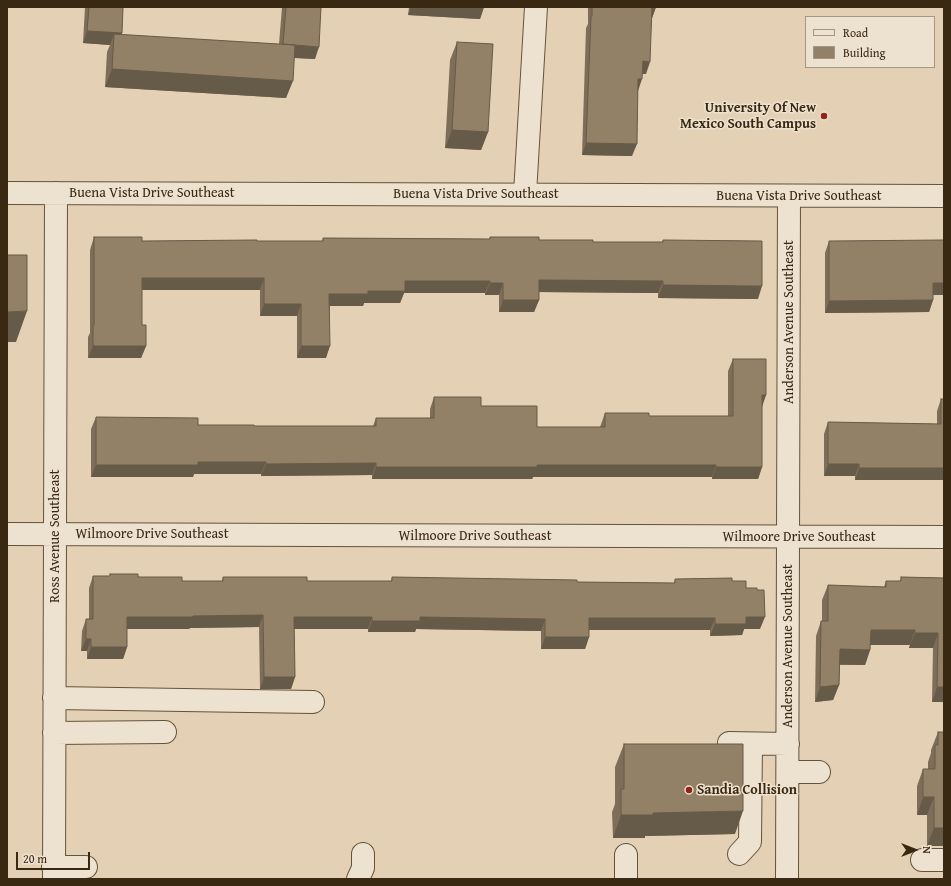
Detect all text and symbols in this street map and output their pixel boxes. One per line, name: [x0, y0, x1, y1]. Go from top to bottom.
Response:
legend: [805, 16, 935, 68]
text: Road: [843, 24, 868, 41]
text: Building: [843, 44, 886, 61]
place label: University Of New Mexico South Campus: [680, 100, 816, 132]
marker: University Of New Mexico South Campus: [819, 111, 829, 121]
street label: Buena Vista Drive Southeast: [69, 185, 235, 201]
street label: Buena Vista Drive Southeast: [393, 186, 559, 202]
street label: Buena Vista Drive Southeast: [716, 188, 882, 204]
street label: Anderson Avenue Southeast: [781, 240, 797, 404]
street label: Ross Avenue Southeast: [47, 469, 63, 603]
street label: Wilmoore Drive Southeast: [75, 526, 229, 542]
street label: Wilmoore Drive Southeast: [398, 528, 552, 544]
street label: Wilmoore Drive Southeast: [722, 529, 876, 545]
street label: Anderson Avenue Southeast: [780, 564, 796, 728]
place label: Sandia Collision: [697, 782, 797, 798]
marker: Sandia Collision: [684, 785, 694, 795]
north arrow: [895, 830, 935, 870]
scale bar: [18, 844, 92, 870]
text: N: [919, 846, 935, 854]
text: 20 m: [23, 850, 47, 867]

